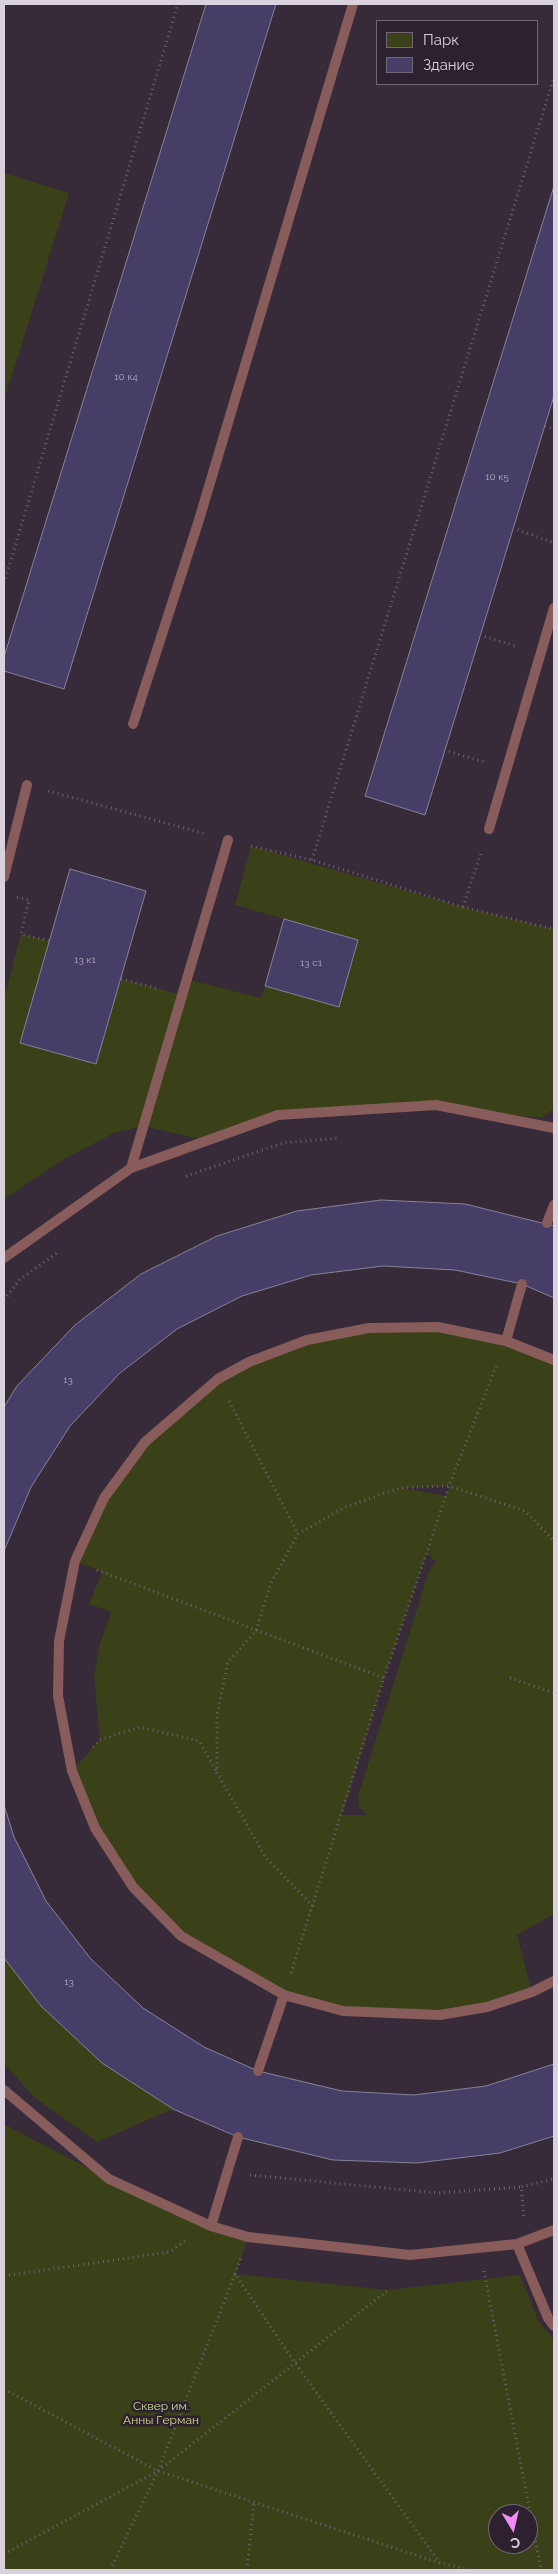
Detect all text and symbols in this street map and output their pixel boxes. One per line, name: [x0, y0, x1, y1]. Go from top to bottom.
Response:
legend: [376, 20, 538, 85]
text: Парк: [423, 31, 459, 49]
text: Здание: [423, 56, 474, 74]
house number: 10 к4: [114, 371, 138, 383]
house number: 10 к5: [485, 471, 509, 483]
house number: 13 к1: [74, 954, 96, 966]
house number: 13 с1: [300, 957, 322, 969]
house number: 13: [63, 1374, 73, 1386]
house number: 13: [64, 1976, 74, 1988]
park label: Сквер им. Анны Герман: [123, 2399, 199, 2427]
north arrow: [488, 2504, 538, 2554]
text: С: [509, 2534, 521, 2551]

